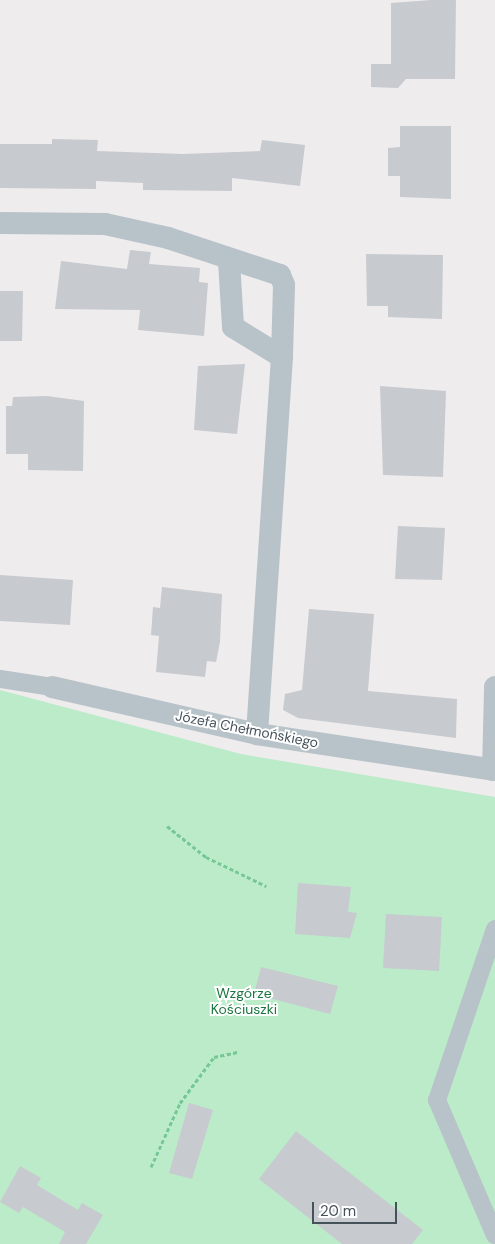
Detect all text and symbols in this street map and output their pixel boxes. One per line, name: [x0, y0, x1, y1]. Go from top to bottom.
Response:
street label: Józefa Chełmońskiego: [174, 707, 320, 751]
park label: Wzgórze Kościuszki: [211, 985, 277, 1018]
scale bar: [315, 1192, 400, 1224]
text: 20 m: [320, 1201, 356, 1221]

